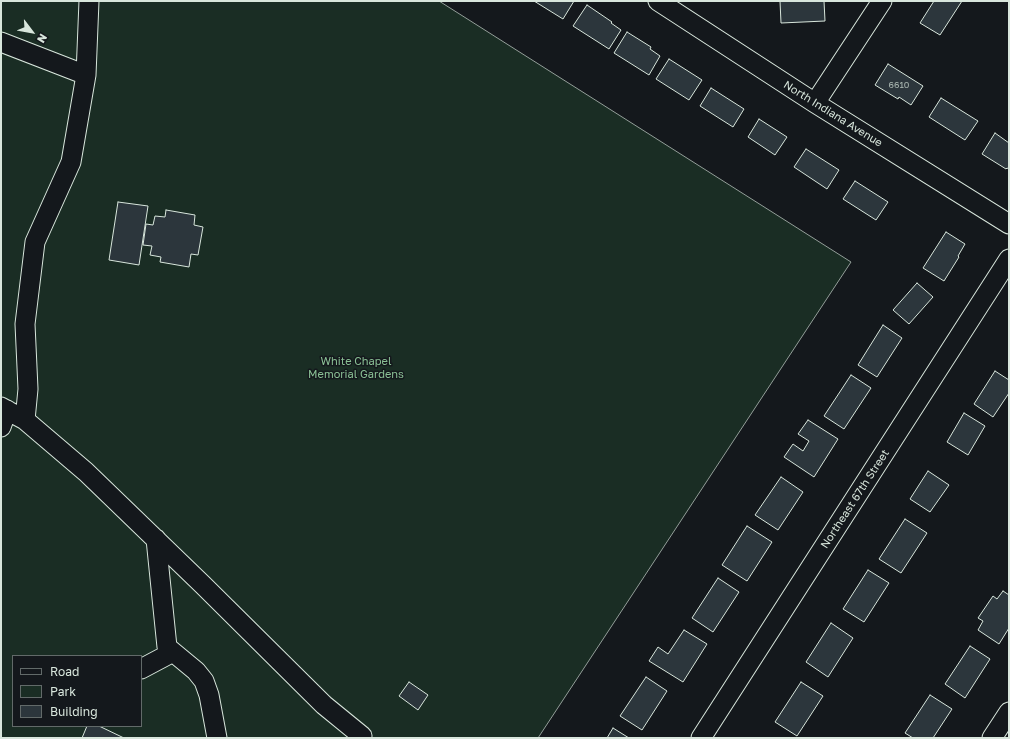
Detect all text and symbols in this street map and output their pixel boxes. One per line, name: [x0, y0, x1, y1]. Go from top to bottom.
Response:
north arrow: [12, 12, 52, 52]
text: N: [35, 32, 50, 46]
street label: North Indiana Avenue: [781, 78, 885, 150]
house number: 6610: [889, 80, 909, 90]
park label: White Chapel Memorial Gardens: [308, 355, 404, 381]
street label: Northeast 67th Street: [818, 447, 892, 551]
legend: [12, 655, 142, 727]
text: Road: [50, 664, 79, 679]
text: Park: [50, 684, 76, 699]
text: Building: [50, 704, 98, 719]

